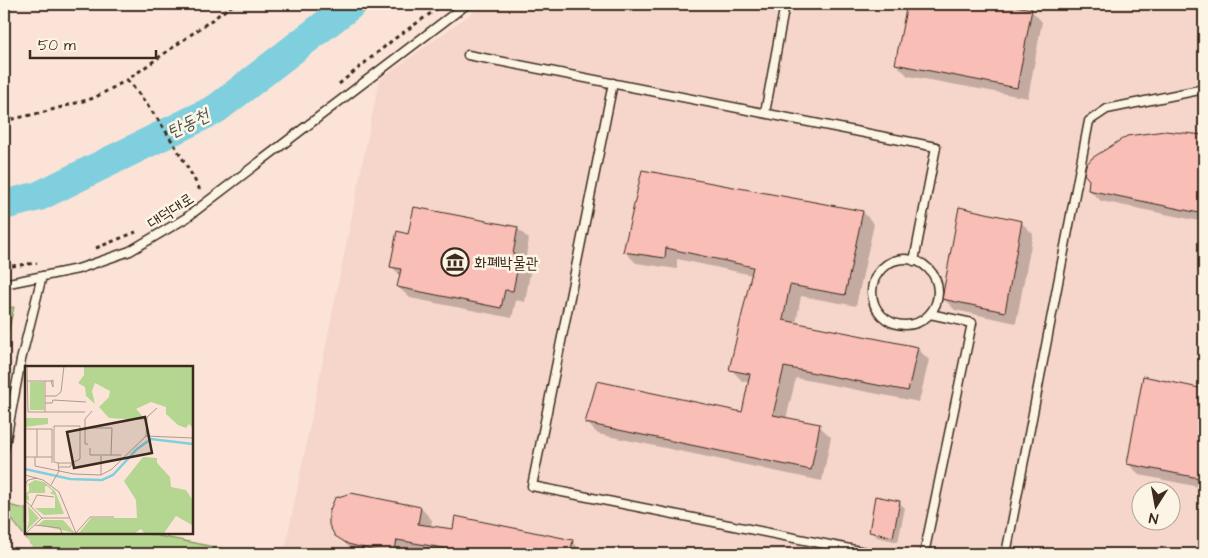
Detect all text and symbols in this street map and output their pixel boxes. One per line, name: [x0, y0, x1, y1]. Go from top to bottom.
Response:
scale bar: [30, 28, 156, 60]
text: 50 m: [38, 35, 76, 56]
water label: 탄동천: [163, 102, 215, 144]
street label: 대덕대로: [143, 188, 198, 234]
museum icon: 화폐박물관: [440, 247, 470, 277]
place label: 화폐박물관: [474, 252, 539, 274]
inset map: [25, 366, 192, 533]
north arrow: [1130, 480, 1180, 530]
text: N: [1147, 507, 1160, 528]

